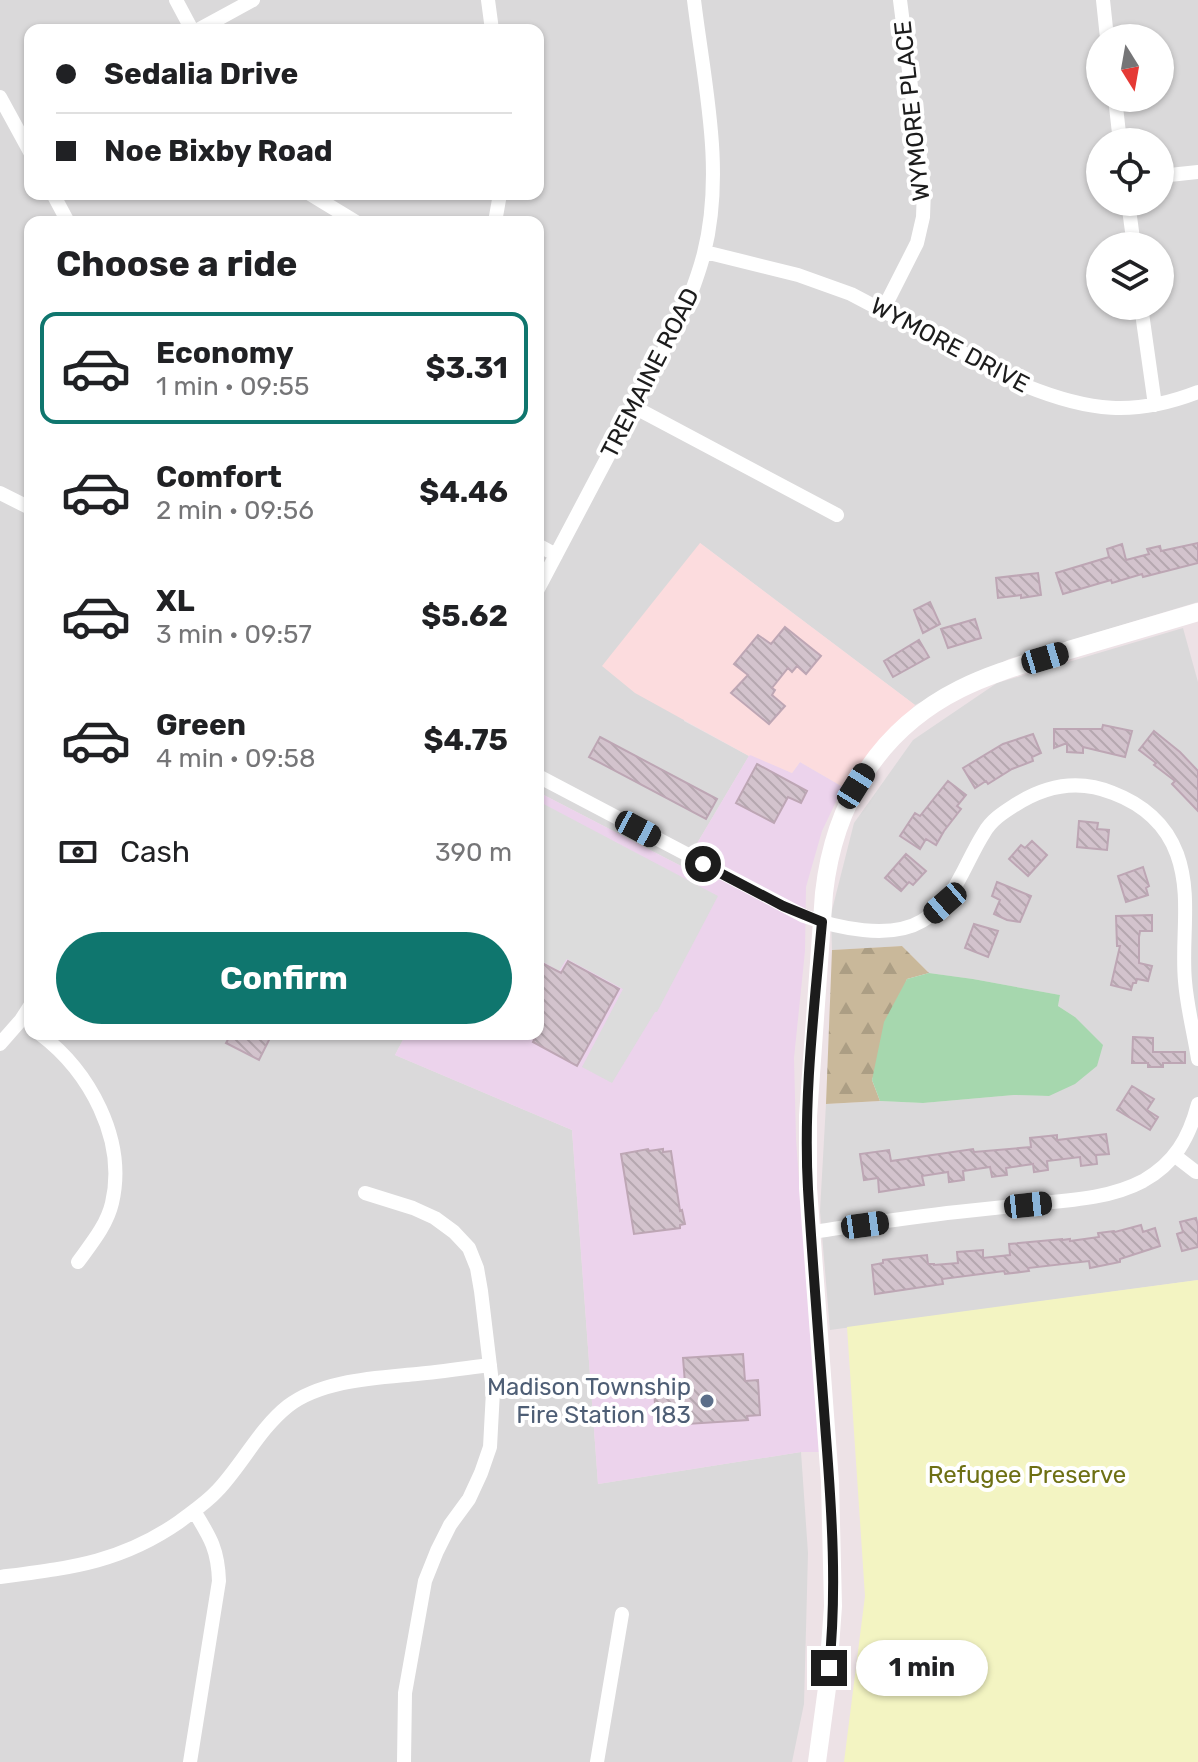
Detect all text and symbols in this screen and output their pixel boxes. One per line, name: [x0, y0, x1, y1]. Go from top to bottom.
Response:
street label: WYMORE PLACE: [889, 19, 935, 203]
north arrow: [1086, 24, 1174, 112]
map controls: [1086, 24, 1174, 320]
text: Sedalia Drive: [104, 56, 298, 92]
button: locate: [1086, 128, 1174, 216]
text: Noe Bixby Road: [104, 133, 333, 169]
button: layers: [1086, 232, 1174, 320]
text: Choose a ride: [56, 242, 297, 285]
street label: TREMAINE ROAD: [595, 283, 705, 463]
street label: WYMORE DRIVE: [866, 291, 1034, 399]
icon: car: [60, 332, 132, 404]
text: Economy: [156, 335, 294, 371]
text: $3.31: [425, 350, 508, 386]
text: 1 min · 09:55: [156, 371, 309, 402]
icon: car: [60, 456, 132, 528]
text: Comfort: [156, 459, 282, 495]
text: $4.46: [419, 474, 508, 510]
text: 2 min · 09:56: [156, 495, 314, 526]
icon: car: [60, 580, 132, 652]
text: XL: [156, 583, 195, 619]
text: $5.62: [421, 598, 508, 634]
text: 3 min · 09:57: [156, 619, 312, 650]
car: [1019, 640, 1071, 676]
icon: car: [60, 704, 132, 776]
text: Green: [156, 707, 246, 743]
text: $4.75: [424, 722, 508, 758]
text: 4 min · 09:58: [156, 743, 316, 774]
car: [833, 759, 879, 813]
car: [611, 807, 665, 851]
icon: cash: [56, 830, 100, 874]
text: Cash: [120, 834, 190, 870]
text: 390 m: [435, 837, 512, 868]
route start: [685, 846, 721, 882]
car: [919, 878, 971, 928]
button: Confirm: [56, 932, 512, 1024]
car: [1003, 1191, 1053, 1219]
car: [840, 1210, 890, 1240]
place label: Madison Township Fire Station 183: [487, 1373, 691, 1429]
marker: Madison Township Fire Station 183: [698, 1392, 716, 1410]
park label: Refugee Preserve: [928, 1461, 1126, 1489]
callout: 1 min: [857, 1640, 989, 1696]
route end: [811, 1650, 847, 1686]
text: 1 min: [889, 1652, 955, 1683]

